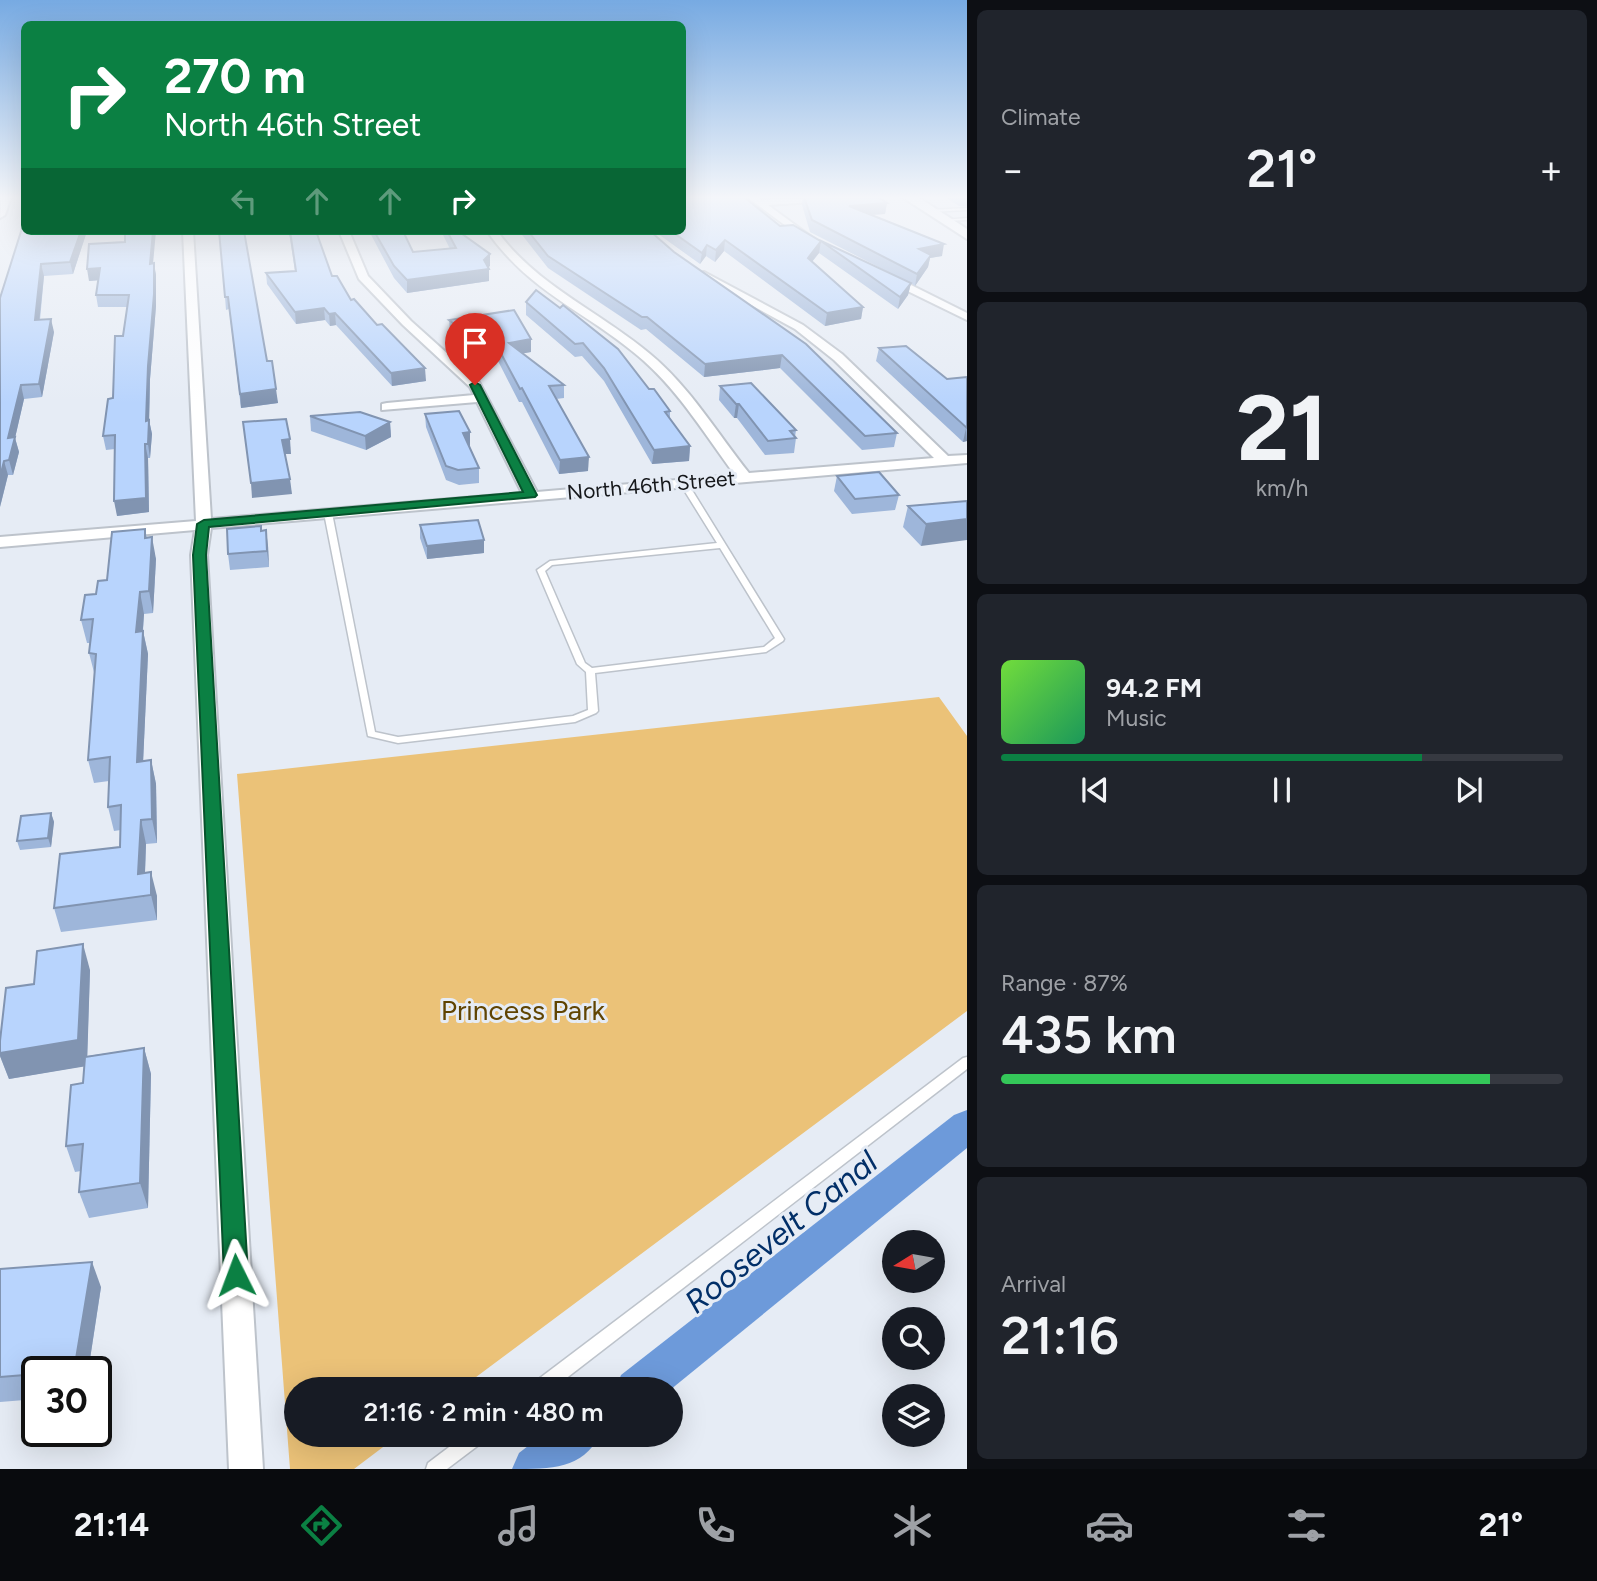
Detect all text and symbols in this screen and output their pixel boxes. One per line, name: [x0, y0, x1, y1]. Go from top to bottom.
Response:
text: 270 m: [164, 46, 306, 105]
icon: right: [49, 49, 140, 140]
text: Climate: [1001, 103, 1080, 131]
text: North 46th Street: [164, 106, 421, 144]
text: 21°: [1247, 138, 1317, 200]
text: −: [1001, 147, 1025, 193]
text: +: [1539, 147, 1563, 193]
icon: left: [225, 182, 263, 220]
icon: ahead: [298, 182, 336, 220]
icon: ahead: [371, 182, 409, 220]
icon: right: [444, 182, 482, 220]
pin: [445, 313, 505, 385]
icon: arrive: [456, 324, 494, 362]
text: 21: [1236, 374, 1328, 483]
street label: North 46th Street: [566, 465, 736, 505]
text: km/h: [1256, 474, 1308, 502]
text: 94.2 FM: [1106, 672, 1202, 704]
text: Music: [1106, 704, 1167, 732]
icon: previous: [1076, 771, 1114, 809]
icon: pause: [1263, 771, 1301, 809]
icon: next: [1450, 771, 1488, 809]
text: Range · 87%: [1001, 969, 1128, 997]
park label: Princess Park: [441, 993, 606, 1027]
text: 435 km: [1001, 1004, 1177, 1066]
water label: Roosevelt Canal: [677, 1142, 886, 1321]
north arrow: [882, 1230, 945, 1293]
map controls: [882, 1230, 945, 1447]
position arrow: [199, 1238, 273, 1312]
text: Arrival: [1001, 1270, 1066, 1298]
text: 21:16: [1001, 1305, 1119, 1367]
button: search: [882, 1307, 945, 1370]
speed limit sign: 30: [21, 1356, 112, 1447]
button: layers: [882, 1384, 945, 1447]
text: 21:16 · 2 min · 480 m: [364, 1396, 603, 1428]
icon: directions: [297, 1501, 346, 1550]
icon: music: [494, 1501, 543, 1550]
icon: phone: [691, 1501, 740, 1550]
icon: climate: [888, 1501, 937, 1550]
icon: car: [1085, 1501, 1134, 1550]
icon: filters: [1282, 1501, 1331, 1550]
text: 21:14: [74, 1506, 149, 1544]
text: 21°: [1479, 1506, 1523, 1544]

